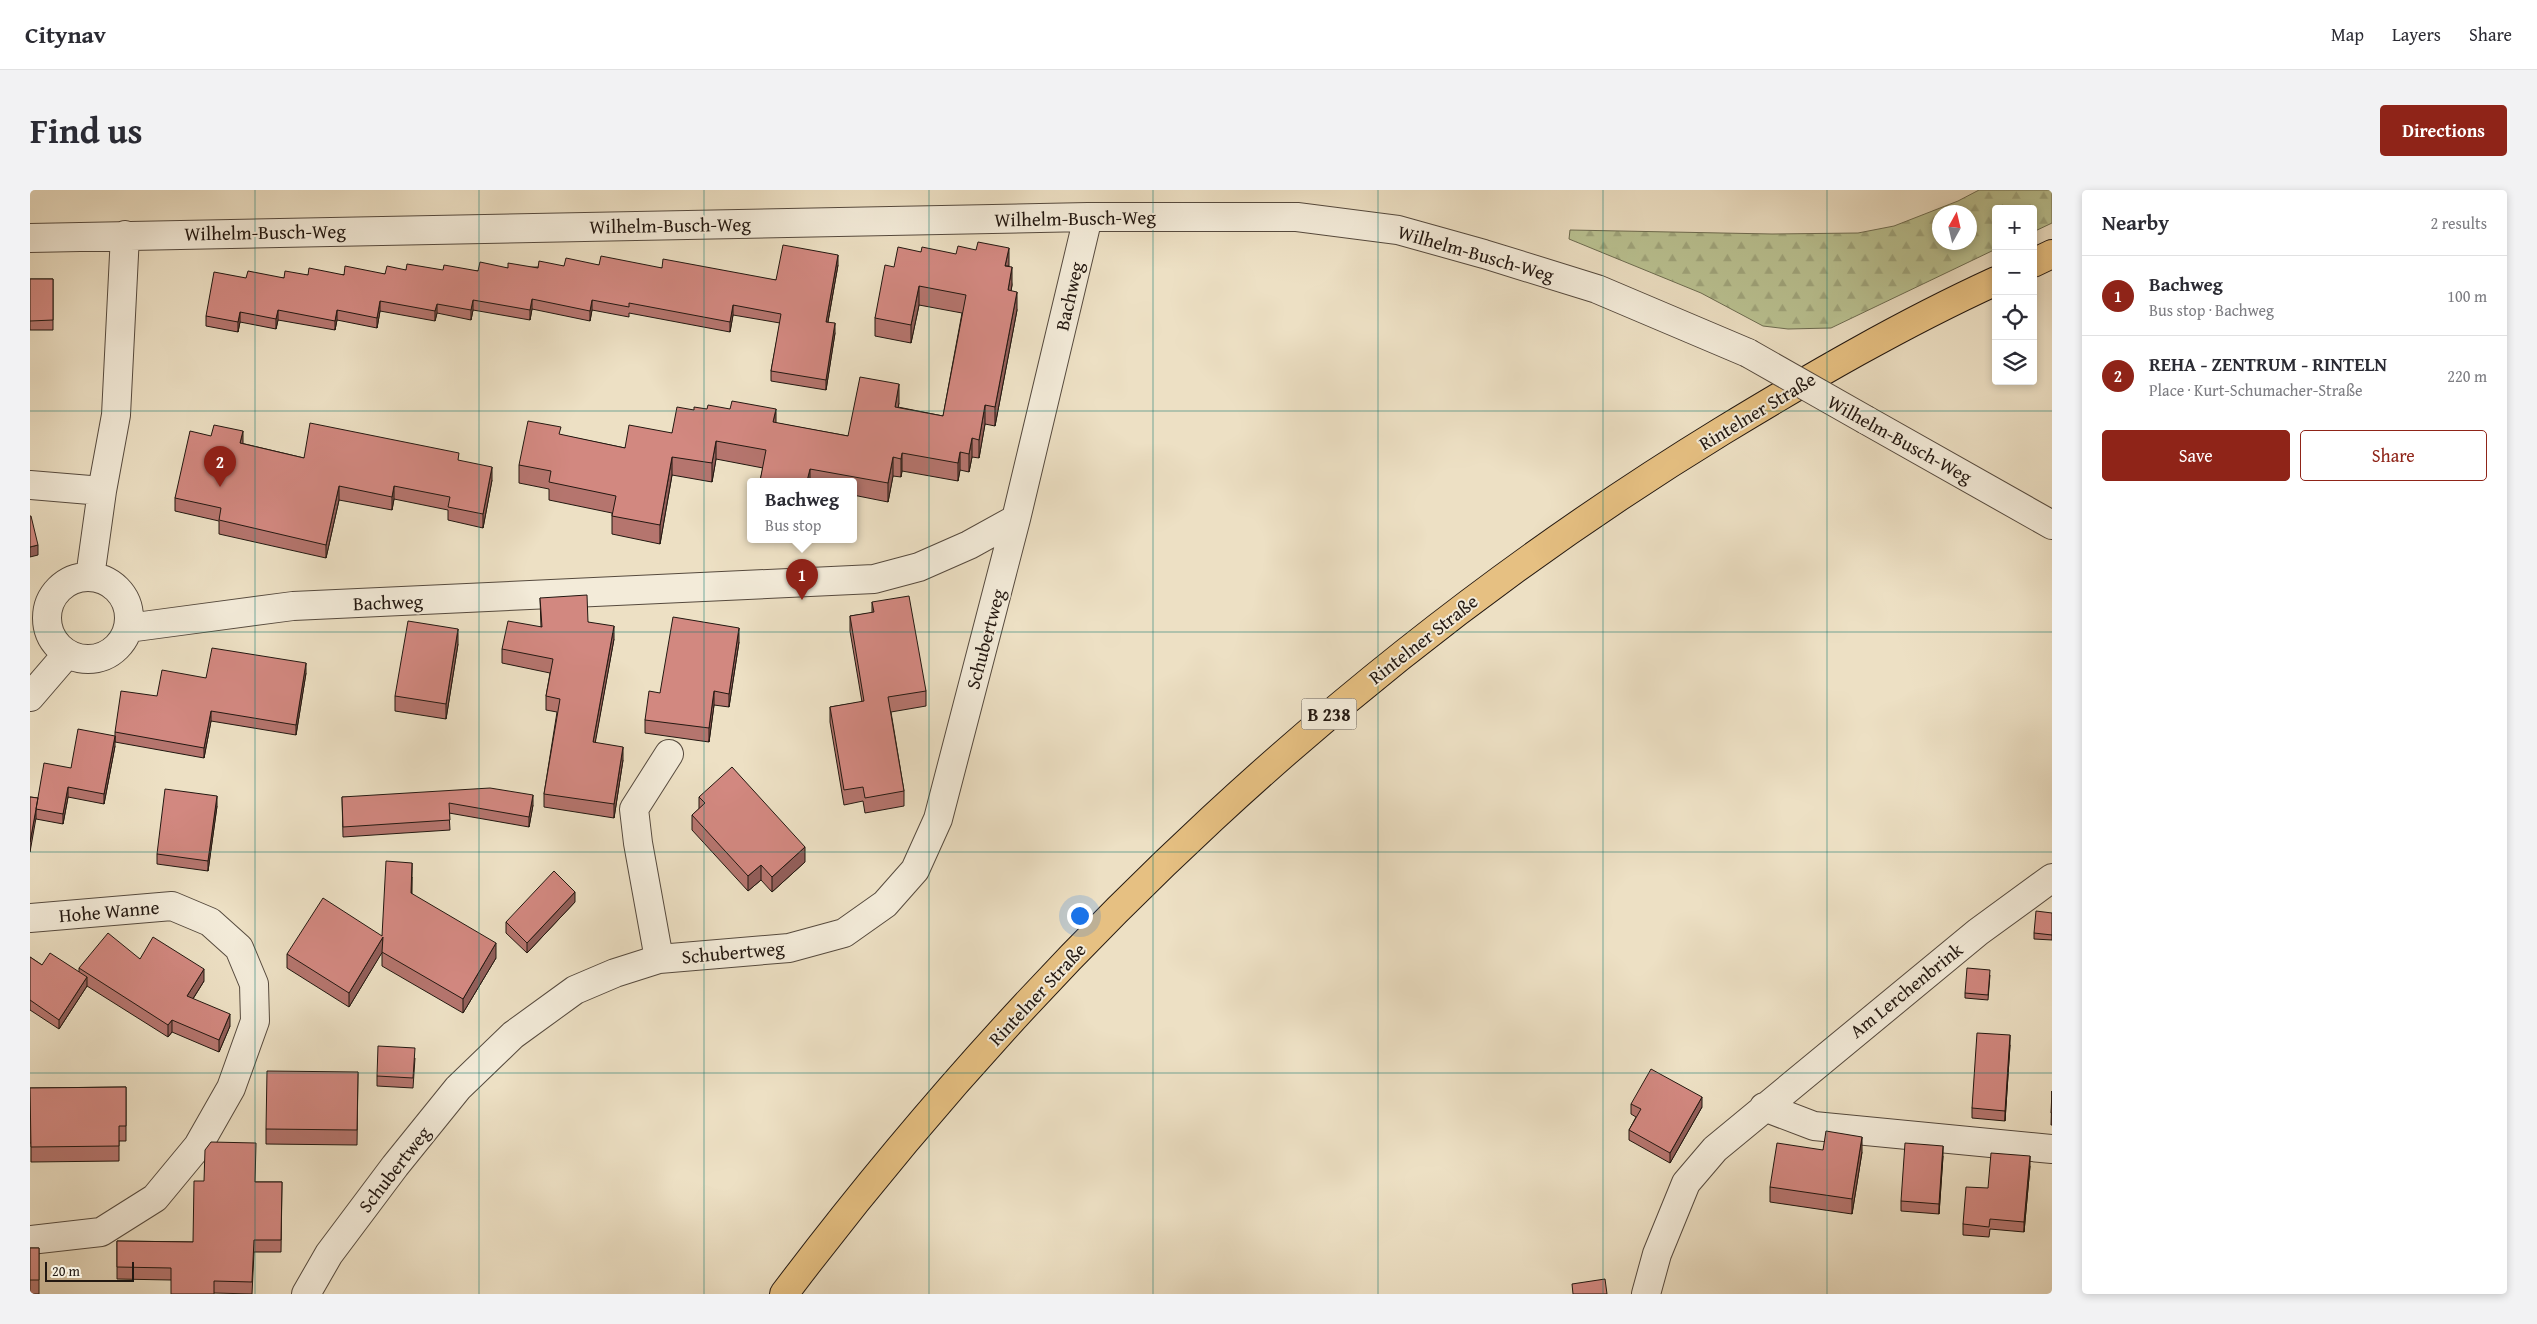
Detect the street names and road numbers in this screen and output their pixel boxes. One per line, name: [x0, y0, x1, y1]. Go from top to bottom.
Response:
street label: Wilhelm-Busch-Weg: [994, 203, 1157, 233]
street label: Wilhelm-Busch-Weg: [589, 210, 752, 240]
street label: Wilhelm-Busch-Weg: [184, 217, 347, 247]
street label: Wilhelm-Busch-Weg: [1395, 217, 1558, 289]
street label: Bachweg: [1047, 258, 1091, 333]
street label: Rintelner Straße: [1693, 365, 1821, 457]
street label: Wilhelm-Busch-Weg: [1823, 388, 1978, 491]
street label: Schubertweg: [958, 585, 1012, 692]
street label: Bachweg: [353, 587, 424, 617]
street label: Rintelner Straße: [1362, 587, 1484, 691]
road number: B 238: [1302, 698, 1356, 730]
street label: Hohe Wanne: [58, 893, 160, 929]
street label: Schubertweg: [680, 934, 786, 970]
street label: Am Lerchenbrink: [1843, 935, 1969, 1045]
street label: Rintelner Straße: [982, 936, 1092, 1052]
street label: Schubertweg: [351, 1119, 437, 1218]

